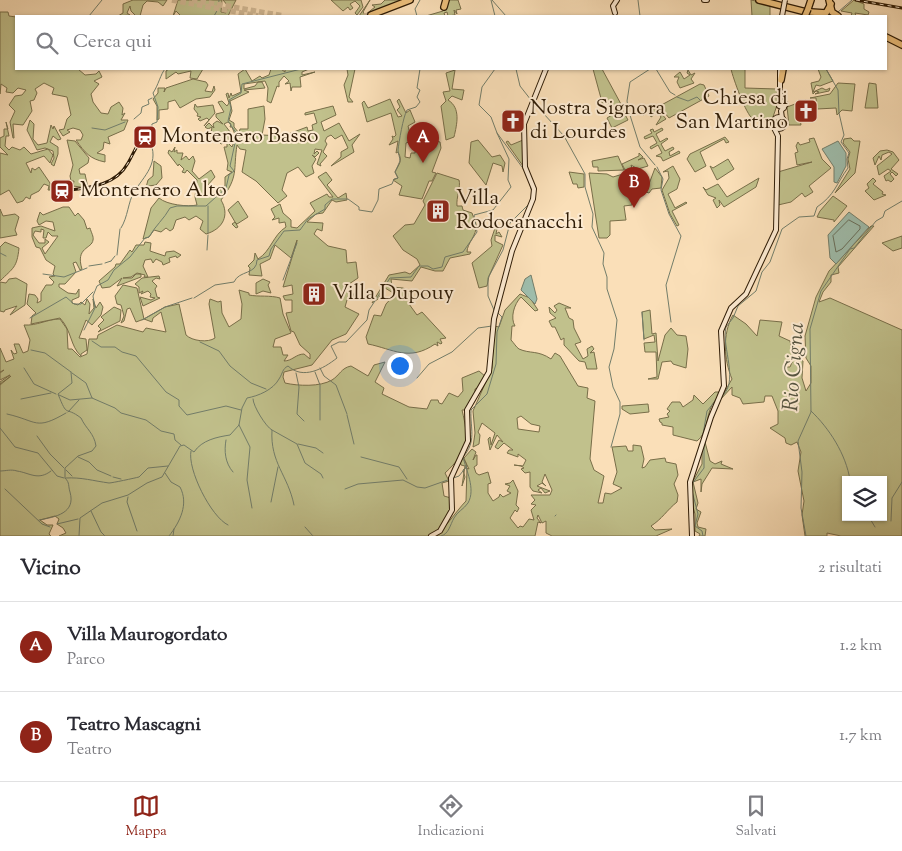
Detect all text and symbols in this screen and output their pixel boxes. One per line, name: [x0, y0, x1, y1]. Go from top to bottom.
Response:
search box: [15, 15, 887, 70]
icon: search: [33, 29, 61, 57]
text: Cerca qui: [73, 29, 152, 56]
place label: Chiesa di San Martino: [676, 84, 788, 138]
place label: Nostra Signora di Lourdes: [530, 94, 666, 148]
church icon: Chiesa di San Martino: [793, 98, 819, 124]
church icon: Nostra Signora di Lourdes: [500, 108, 526, 134]
place label: Montenero Basso: [162, 122, 318, 152]
pin: A: [407, 122, 439, 163]
station icon: Montenero Basso: [132, 124, 158, 150]
pin: B: [618, 167, 650, 208]
place label: Montenero Alto: [80, 176, 227, 206]
station icon: Montenero Alto: [49, 178, 75, 204]
place label: Villa Rodocanacchi: [456, 184, 583, 238]
building icon: Villa Rodocanacchi: [425, 198, 451, 224]
place label: Villa Dupouy: [332, 279, 455, 309]
building icon: Villa Dupouy: [301, 281, 327, 307]
water label: Rio Cigna: [776, 322, 814, 412]
your location: [387, 353, 413, 379]
map controls: [842, 476, 887, 521]
button: layers: [842, 476, 887, 521]
text: Vicino: [20, 554, 81, 584]
text: 2 risultati: [818, 557, 882, 580]
text: Villa Maurogordato: [67, 622, 227, 649]
text: A: [30, 635, 43, 658]
text: 1.2 km: [840, 635, 882, 658]
text: Parco: [67, 649, 105, 672]
text: Teatro Mascagni: [67, 712, 201, 739]
text: B: [31, 725, 41, 748]
text: 1.7 km: [839, 725, 882, 748]
text: Teatro: [67, 739, 112, 762]
tab: Mappa: [126, 792, 167, 842]
tab: Indicazioni: [418, 792, 484, 842]
tab: Salvati: [735, 792, 776, 842]

